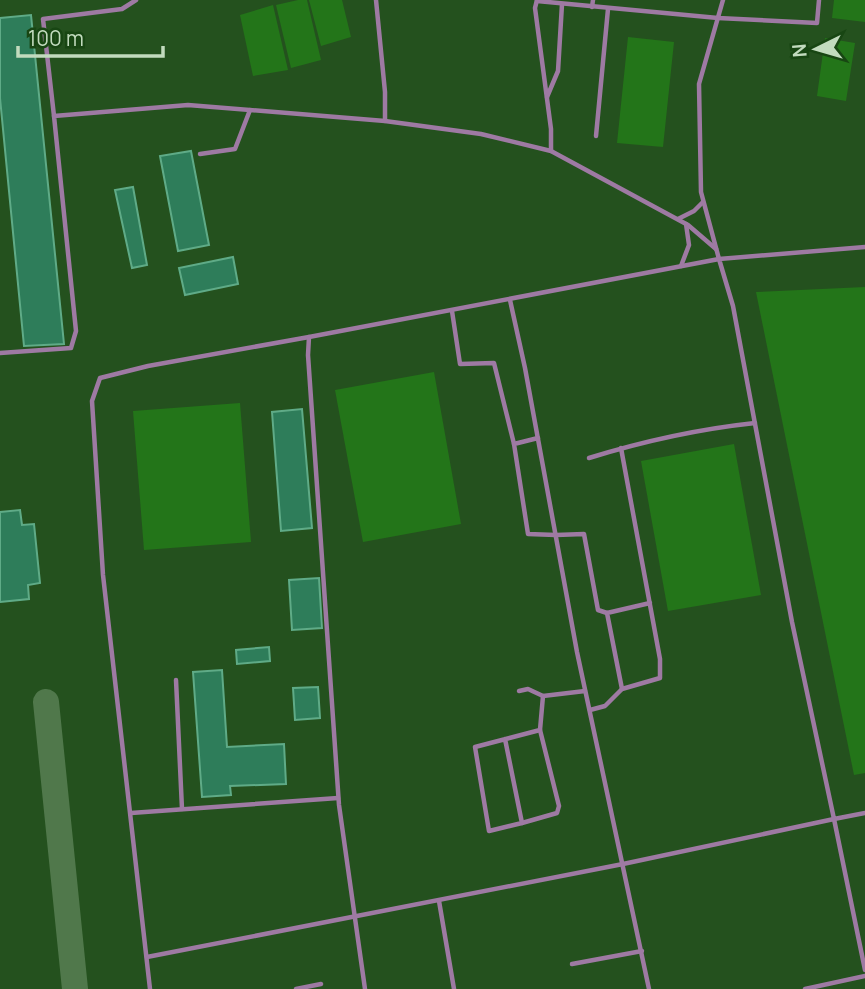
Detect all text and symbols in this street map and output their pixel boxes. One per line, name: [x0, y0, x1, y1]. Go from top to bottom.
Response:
scale bar: [18, 14, 163, 58]
north arrow: [781, 14, 851, 84]
text: 100 m: [28, 24, 84, 52]
text: N: [786, 43, 813, 58]

